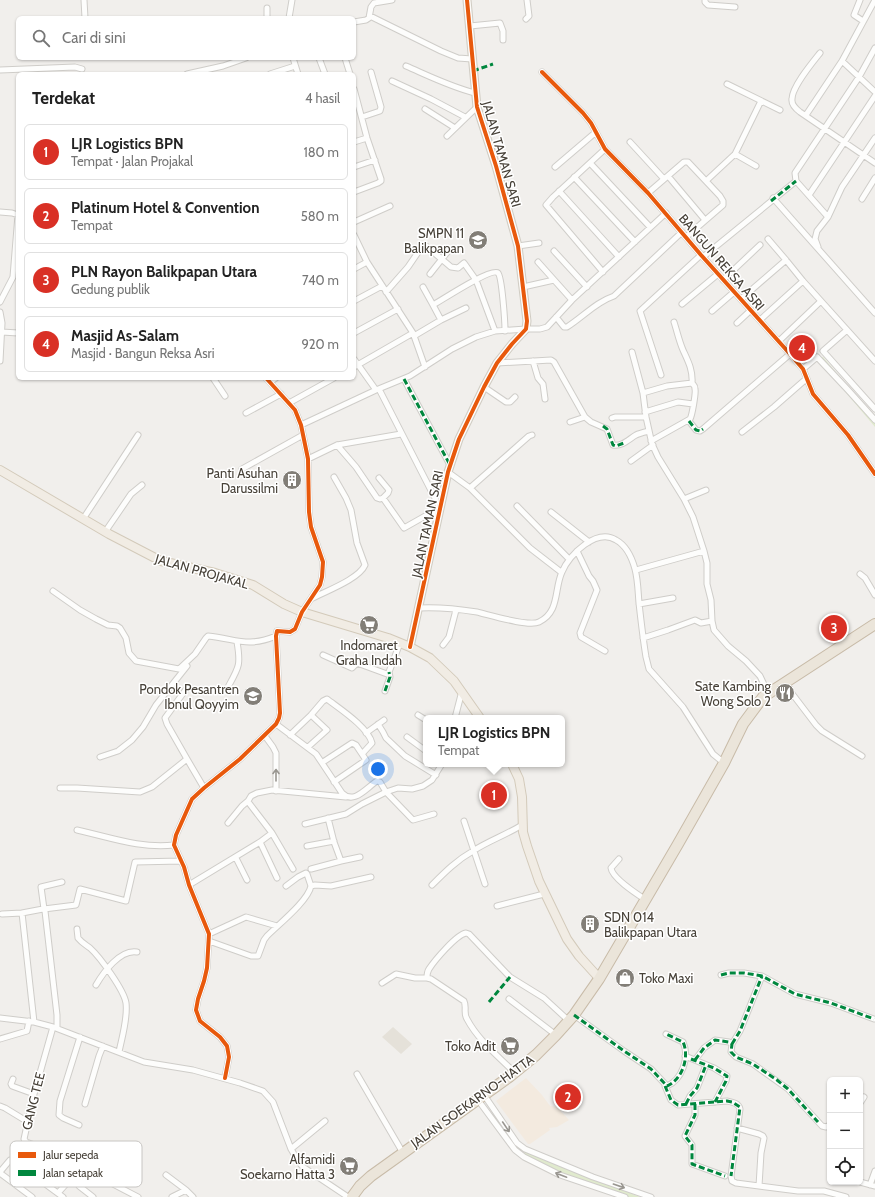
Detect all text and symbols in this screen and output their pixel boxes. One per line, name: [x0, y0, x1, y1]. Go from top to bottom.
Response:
search box: [16, 16, 356, 60]
icon: search: [30, 27, 52, 49]
text: Cari di sini: [62, 29, 126, 47]
text: Terdekat: [32, 88, 95, 108]
text: 4 hasil: [305, 90, 340, 106]
street label: JALAN TAMAN SARI: [479, 98, 525, 209]
text: LJR Logistics BPN: [71, 135, 184, 153]
text: 1: [44, 144, 48, 160]
text: 180 m: [303, 144, 339, 160]
text: Tempat · Jalan Projakal: [71, 153, 193, 169]
text: Platinum Hotel & Convention: [71, 199, 259, 217]
text: 2: [43, 208, 49, 224]
text: 580 m: [301, 208, 339, 224]
street label: BANGUN REKSA ASRI: [676, 210, 768, 314]
text: Tempat: [71, 217, 113, 233]
place label: SMPN 11 Balikpapan: [404, 225, 464, 256]
school or university icon: SMPN 11 Balikpapan: [467, 229, 489, 251]
text: PLN Rayon Balikpapan Utara: [71, 263, 257, 281]
text: 3: [42, 272, 50, 288]
text: 740 m: [302, 272, 339, 288]
text: Gedung publik: [71, 281, 150, 297]
text: Masjid As-Salam: [71, 327, 179, 345]
pin: 4: [789, 333, 815, 363]
text: 4: [42, 336, 50, 352]
text: 920 m: [301, 336, 339, 352]
text: Masjid · Bangun Reksa Asri: [71, 345, 214, 361]
place label: Panti Asuhan Darussilmi: [207, 465, 278, 496]
building icon: Panti Asuhan Darussilmi: [281, 469, 303, 491]
street label: JALAN TAMAN SARI: [408, 469, 446, 580]
street label: JALAN PROJAKAL: [152, 550, 251, 592]
pin: 3: [821, 613, 847, 643]
supermarket icon: Indomaret Graha Indah: [358, 614, 380, 636]
place label: Indomaret Graha Indah: [336, 637, 402, 668]
place label: Sate Kambing Wong Solo 2: [695, 678, 772, 709]
place label: Pondok Pesantren Ibnul Qoyyim: [139, 681, 239, 712]
restaurant icon: Sate Kambing Wong Solo 2: [774, 682, 796, 704]
school or university icon: Pondok Pesantren Ibnul Qoyyim: [242, 685, 264, 707]
popup: [423, 715, 565, 767]
text: LJR Logistics BPN: [438, 724, 550, 742]
text: Tempat: [438, 742, 479, 758]
your location: [368, 759, 388, 779]
one-way arrow: [272, 769, 280, 782]
pin: 1: [481, 780, 507, 810]
place label: SDN 014 Balikpapan Utara: [604, 909, 698, 940]
building icon: SDN 014 Balikpapan Utara: [579, 913, 601, 935]
shop icon: Toko Maxi: [614, 967, 636, 989]
place label: Toko Maxi: [639, 970, 693, 986]
supermarket icon: Toko Adit: [499, 1035, 521, 1057]
place label: Toko Adit: [445, 1038, 497, 1054]
street label: JALAN SOEKARNO-HATTA: [407, 1051, 537, 1152]
street label: GANG TEE: [18, 1070, 48, 1132]
map controls: [827, 1077, 863, 1185]
button: +: [827, 1077, 863, 1113]
pin: 2: [555, 1082, 581, 1112]
button: −: [827, 1113, 863, 1149]
one-way arrow: [503, 1121, 511, 1133]
legend: [10, 1141, 142, 1187]
text: Jalur sepeda: [42, 1148, 99, 1162]
button: locate: [827, 1149, 863, 1185]
place label: Alfamidi Soekarno Hatta 3: [240, 1151, 335, 1182]
supermarket icon: Alfamidi Soekarno Hatta 3: [338, 1155, 360, 1177]
text: Jalan setapak: [42, 1166, 103, 1180]
one-way arrow: [556, 1171, 568, 1179]
one-way arrow: [612, 1182, 624, 1190]

